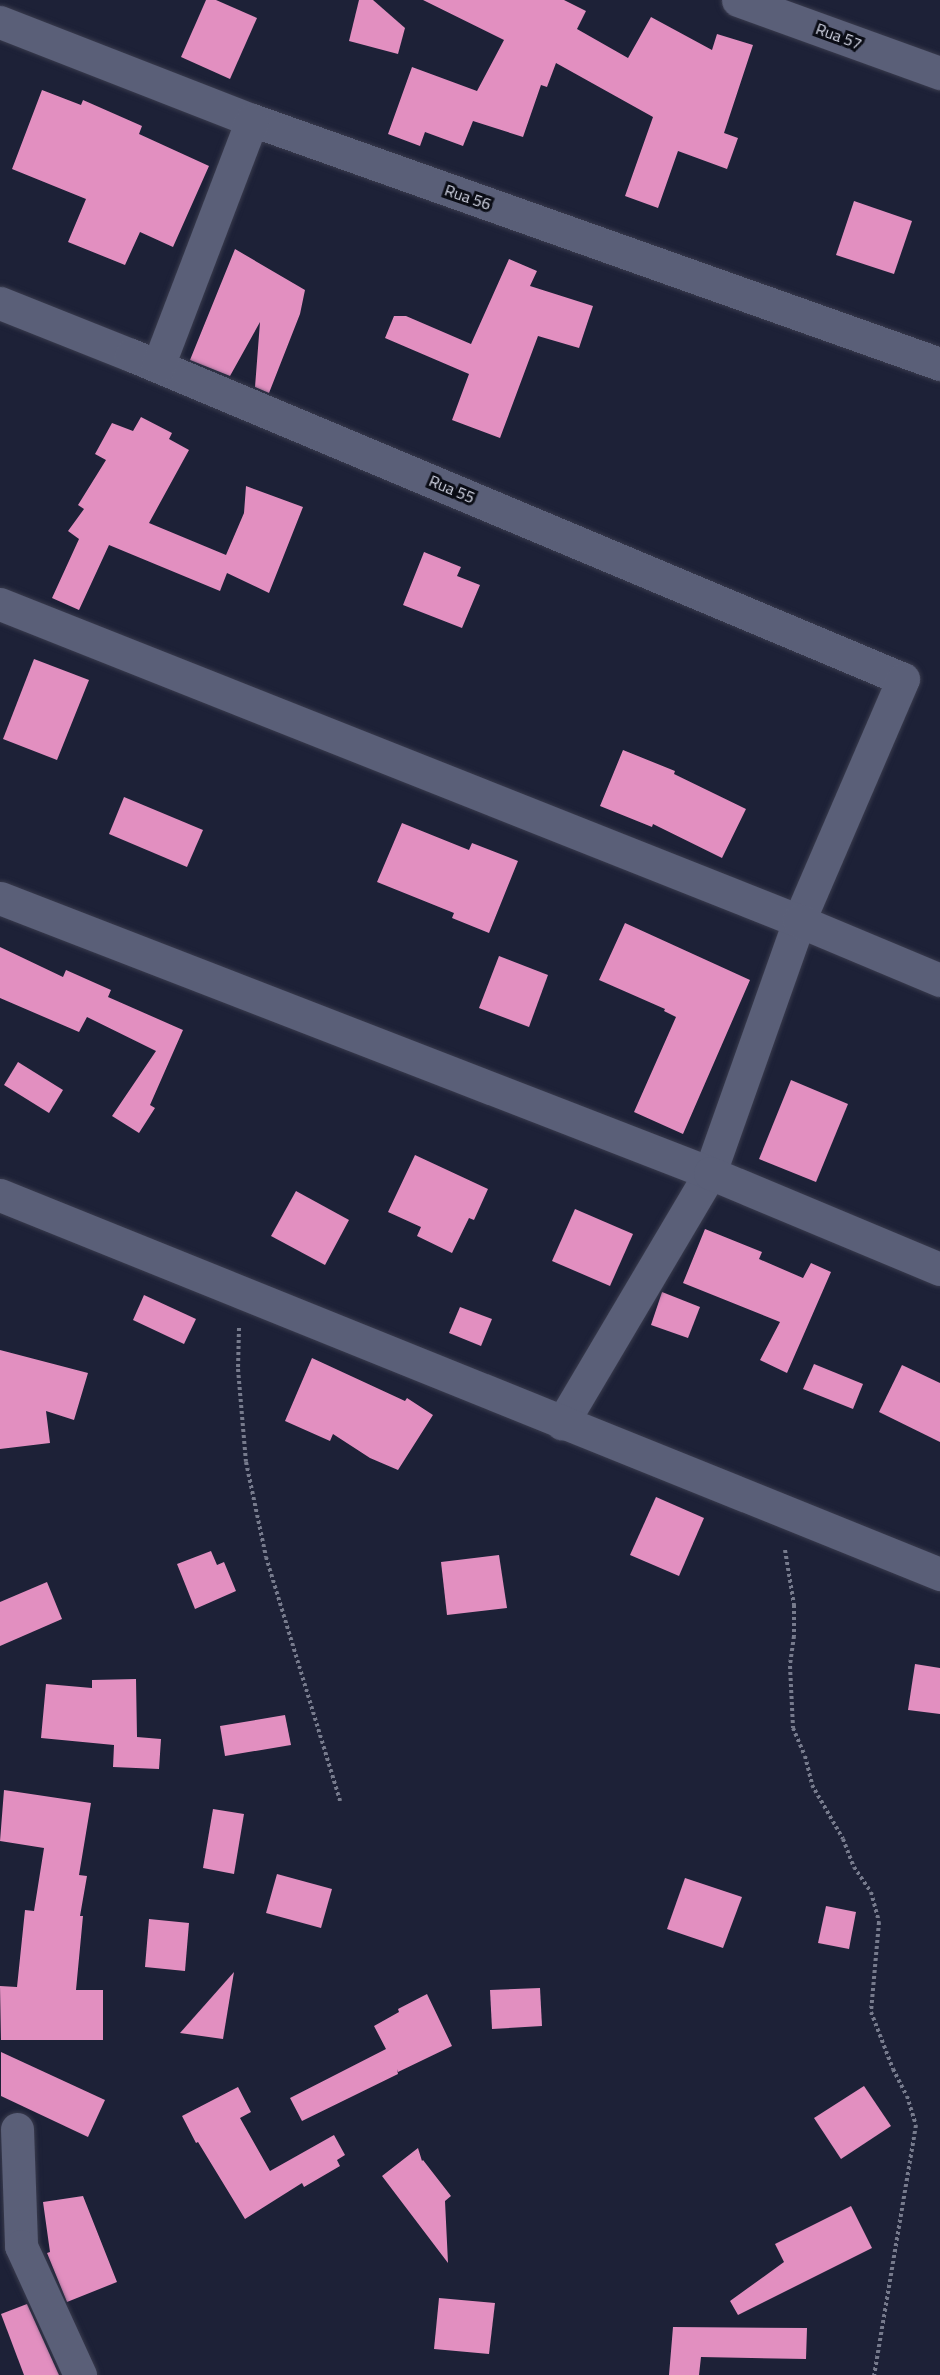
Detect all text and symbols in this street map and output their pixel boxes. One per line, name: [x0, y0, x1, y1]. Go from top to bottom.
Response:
street label: Rua 57: [813, 19, 865, 53]
street label: Rua 56: [442, 180, 494, 214]
street label: Rua 55: [426, 471, 478, 507]

